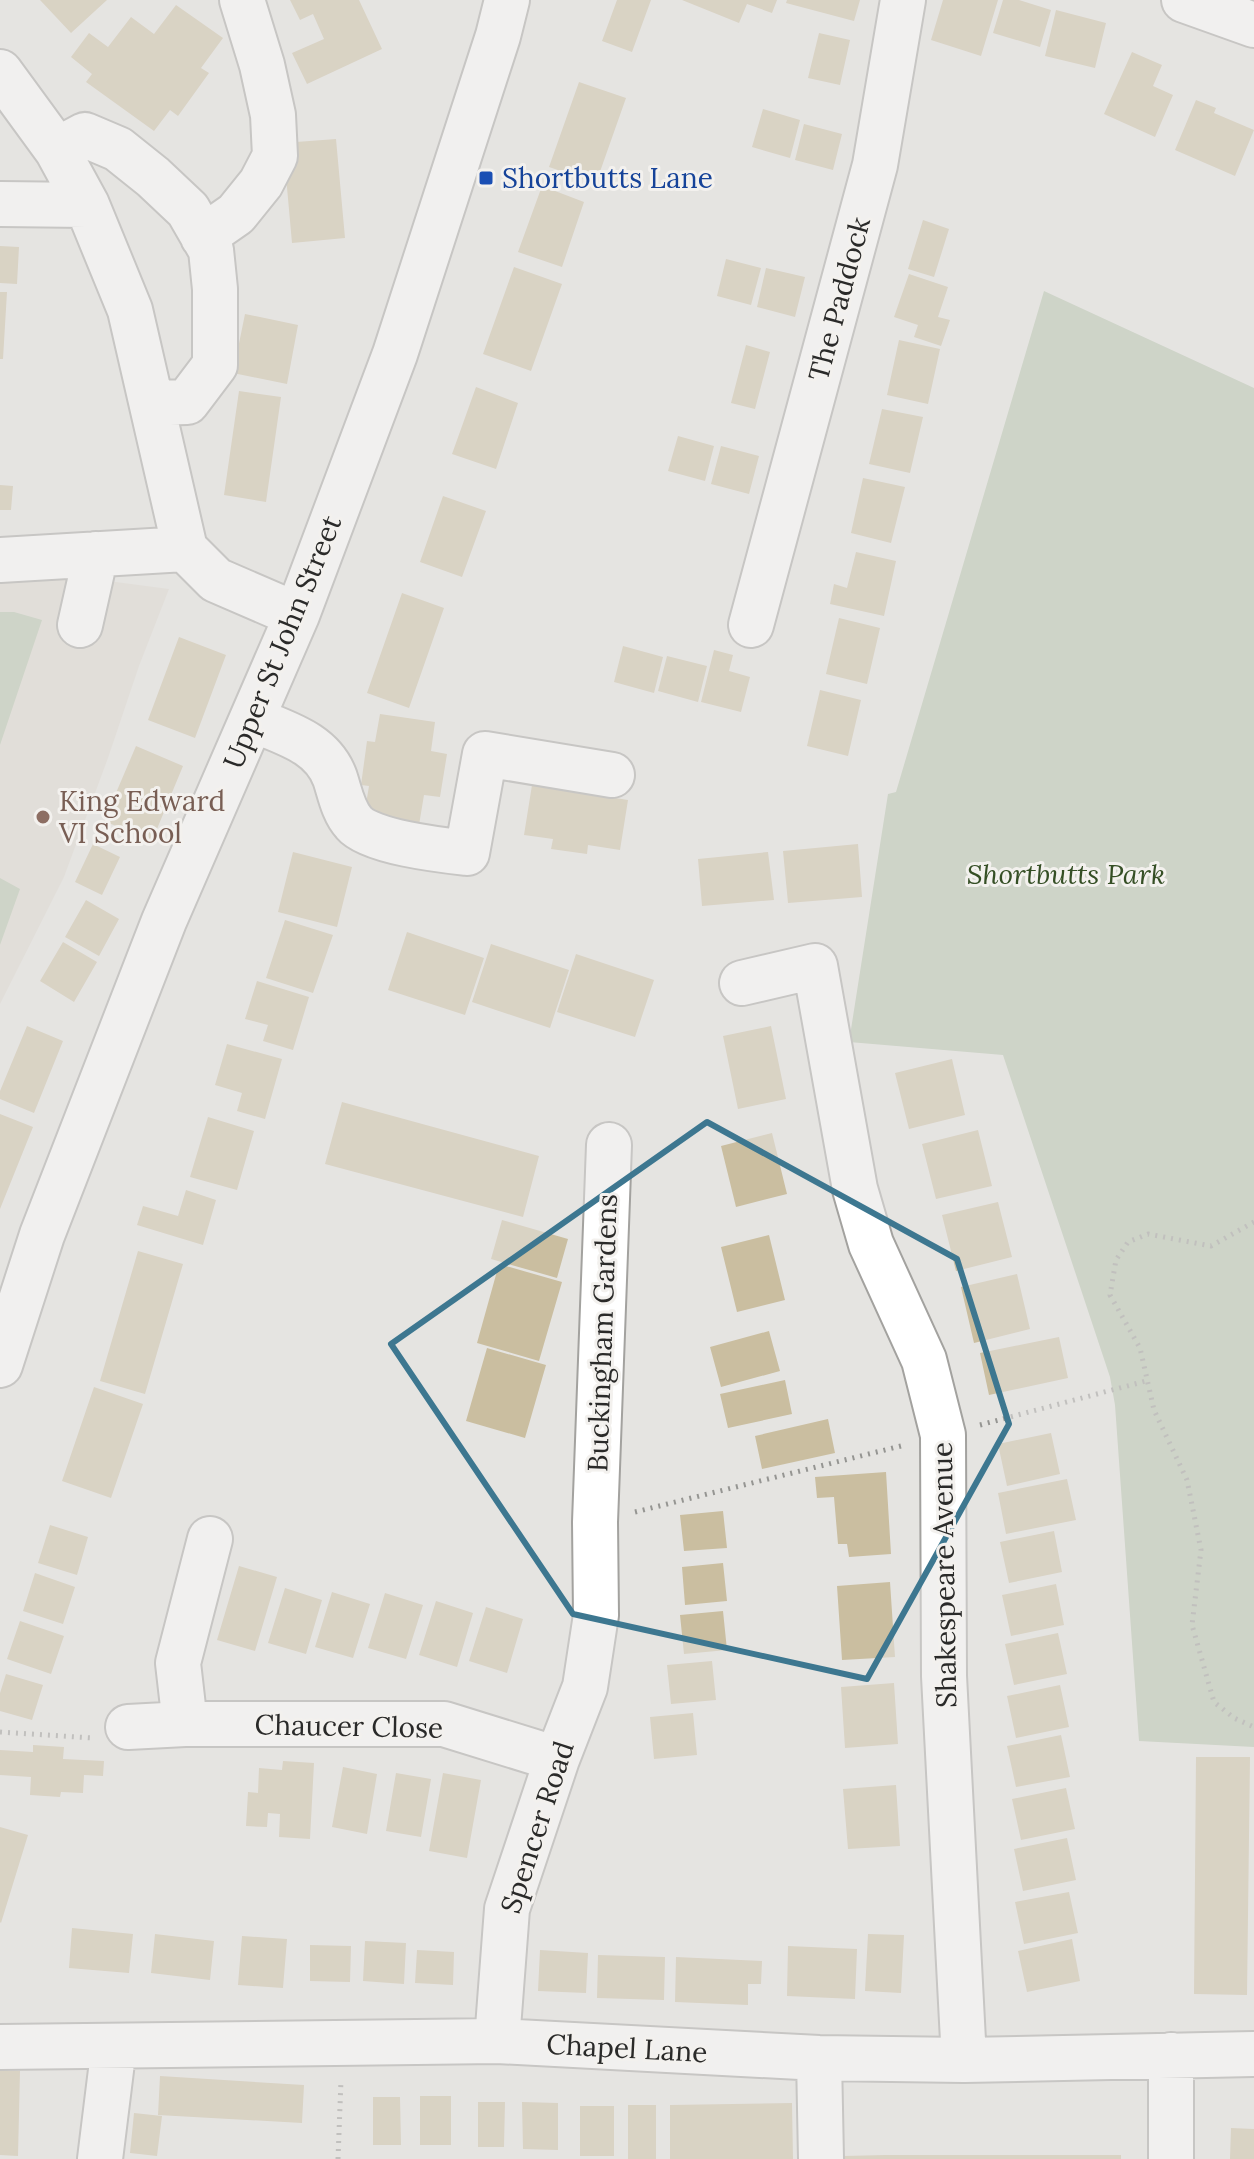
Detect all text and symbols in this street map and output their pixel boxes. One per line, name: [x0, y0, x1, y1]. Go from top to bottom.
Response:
place label: Shortbutts Lane: [502, 160, 713, 196]
marker: Shortbutts Lane: [477, 169, 495, 187]
street label: The Paddock: [800, 213, 878, 385]
street label: Upper St John Street: [215, 510, 349, 774]
place label: King Edward VI School: [58, 783, 225, 851]
marker: King Edward VI School: [34, 808, 52, 826]
park label: Shortbutts Park: [967, 856, 1165, 892]
street label: Buckingham Gardens: [579, 1193, 625, 1473]
street label: Shakespeare Avenue: [924, 1442, 964, 1708]
street label: Chaucer Close: [254, 1706, 444, 1746]
street label: Spencer Road: [492, 1736, 582, 1918]
street label: Chapel Lane: [546, 2026, 708, 2070]

